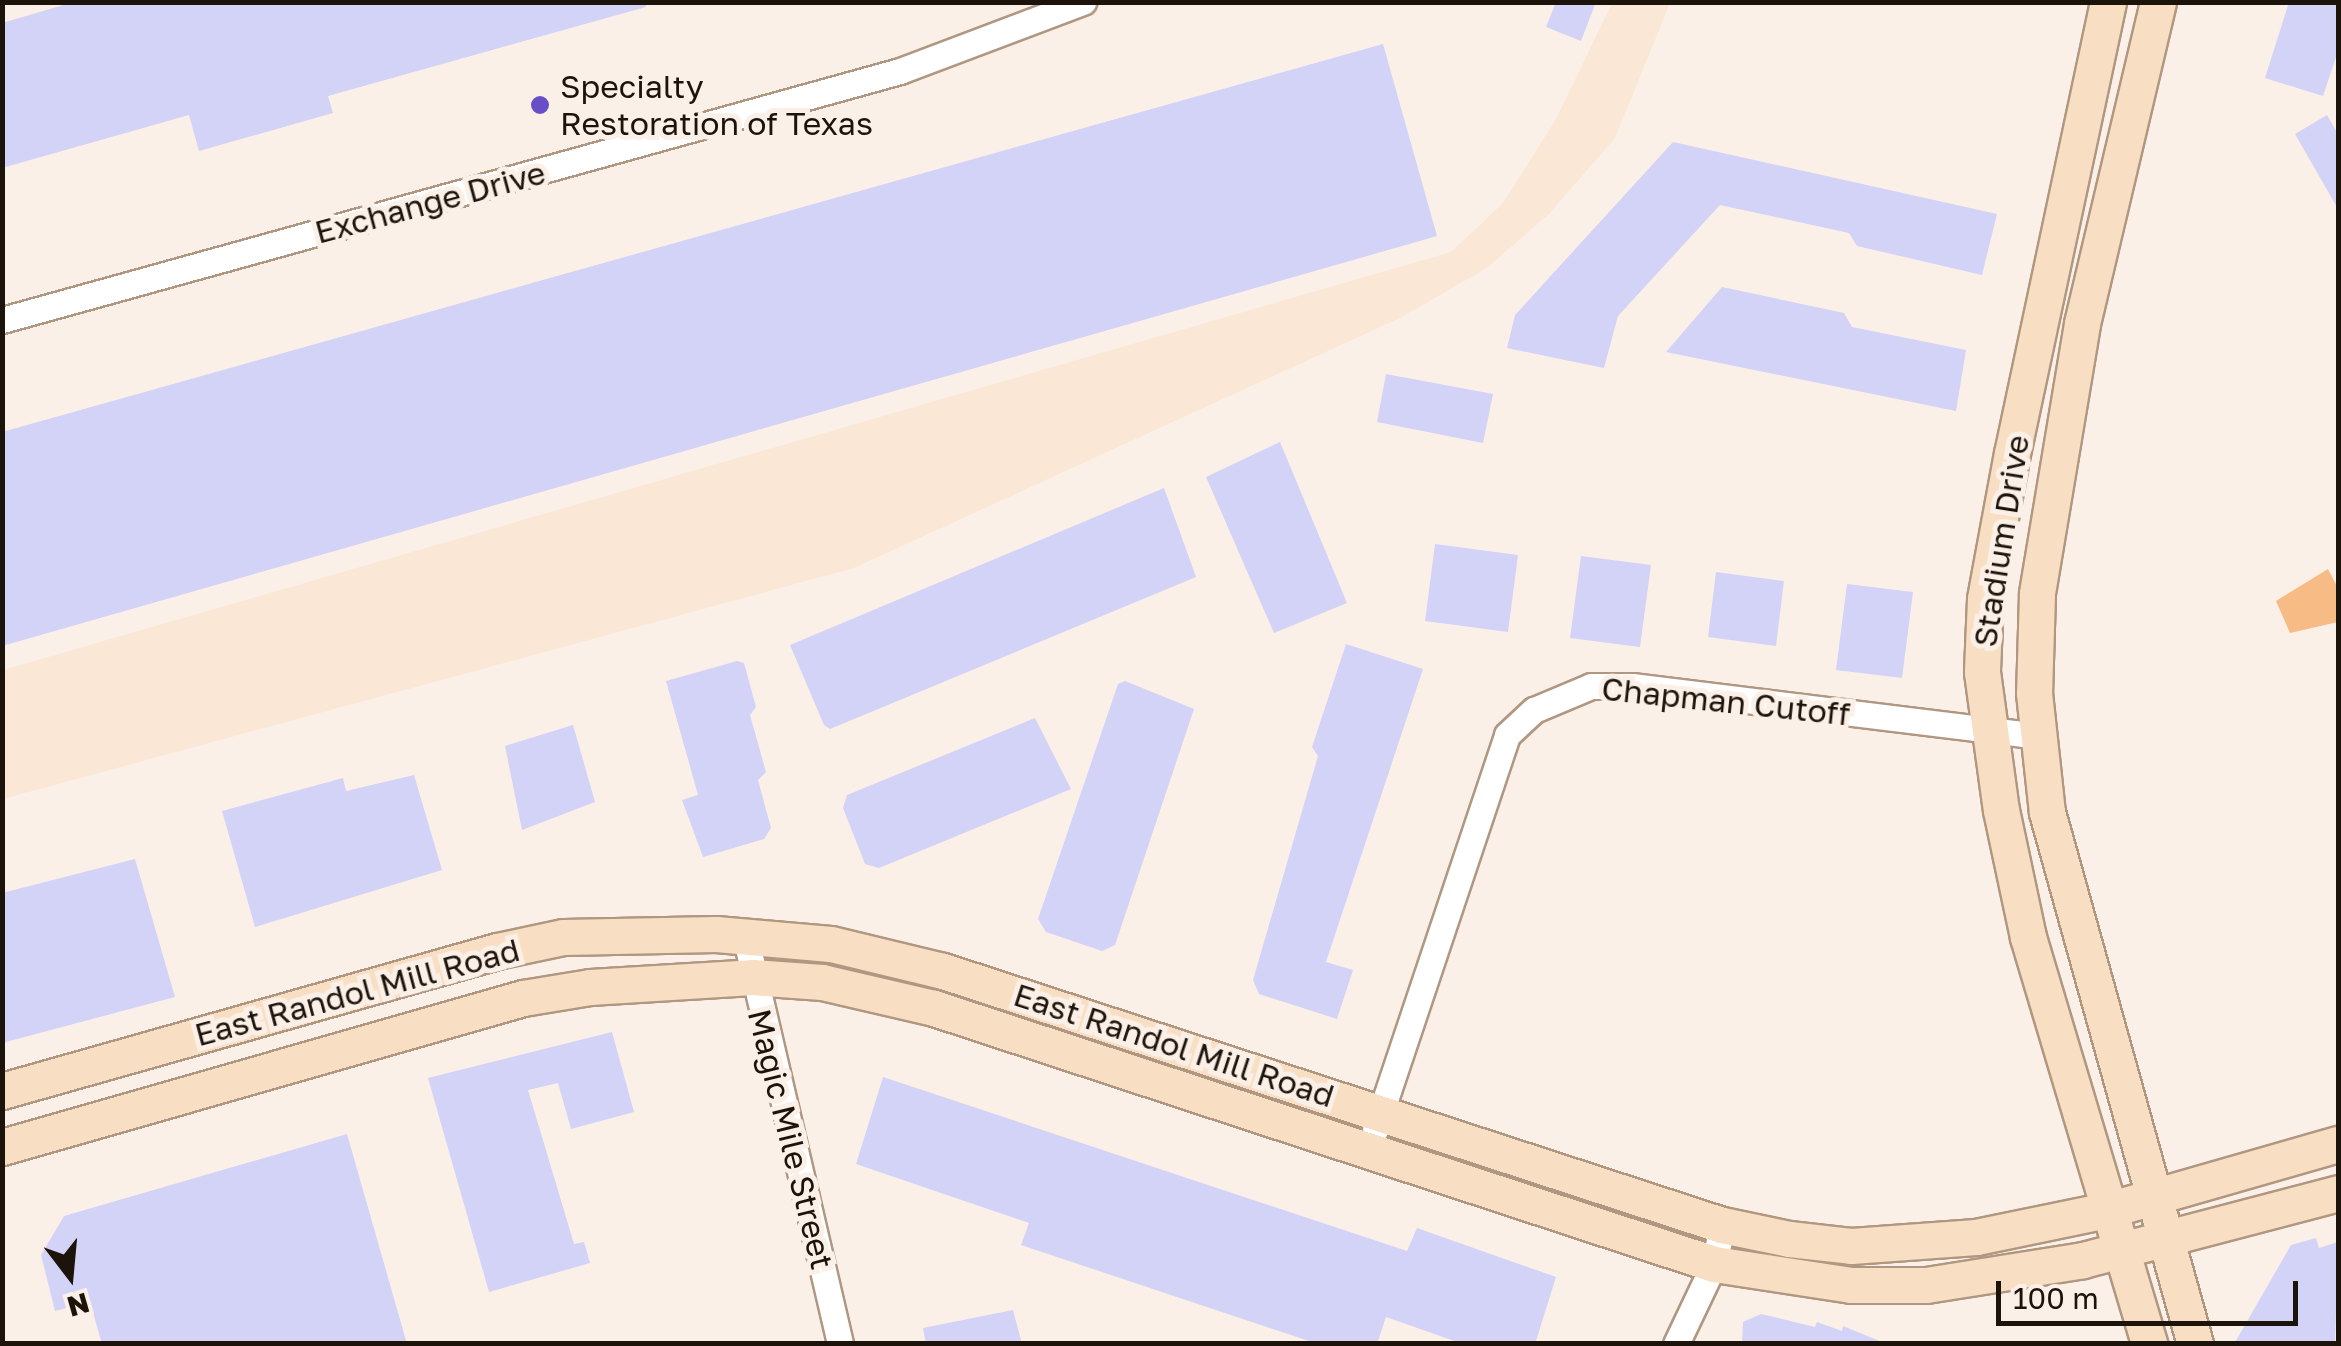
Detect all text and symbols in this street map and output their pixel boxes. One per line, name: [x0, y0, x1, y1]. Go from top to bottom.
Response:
place label: Specialty Restoration of Texas: [560, 68, 873, 143]
marker: Specialty Restoration of Texas: [529, 94, 551, 116]
street label: Exchange Drive: [311, 153, 549, 251]
street label: Stadium Drive: [1965, 432, 2037, 650]
street label: Chapman Cutoff: [1600, 669, 1852, 733]
street label: East Randol Mill Road: [191, 930, 523, 1054]
street label: East Randol Mill Road: [1009, 975, 1339, 1115]
street label: Magic Mile Street: [740, 1005, 842, 1273]
north arrow: [20, 1226, 120, 1326]
scale bar: [2001, 1261, 2304, 1323]
text: 100 m: [2013, 1280, 2099, 1316]
text: N: [64, 1287, 93, 1324]

